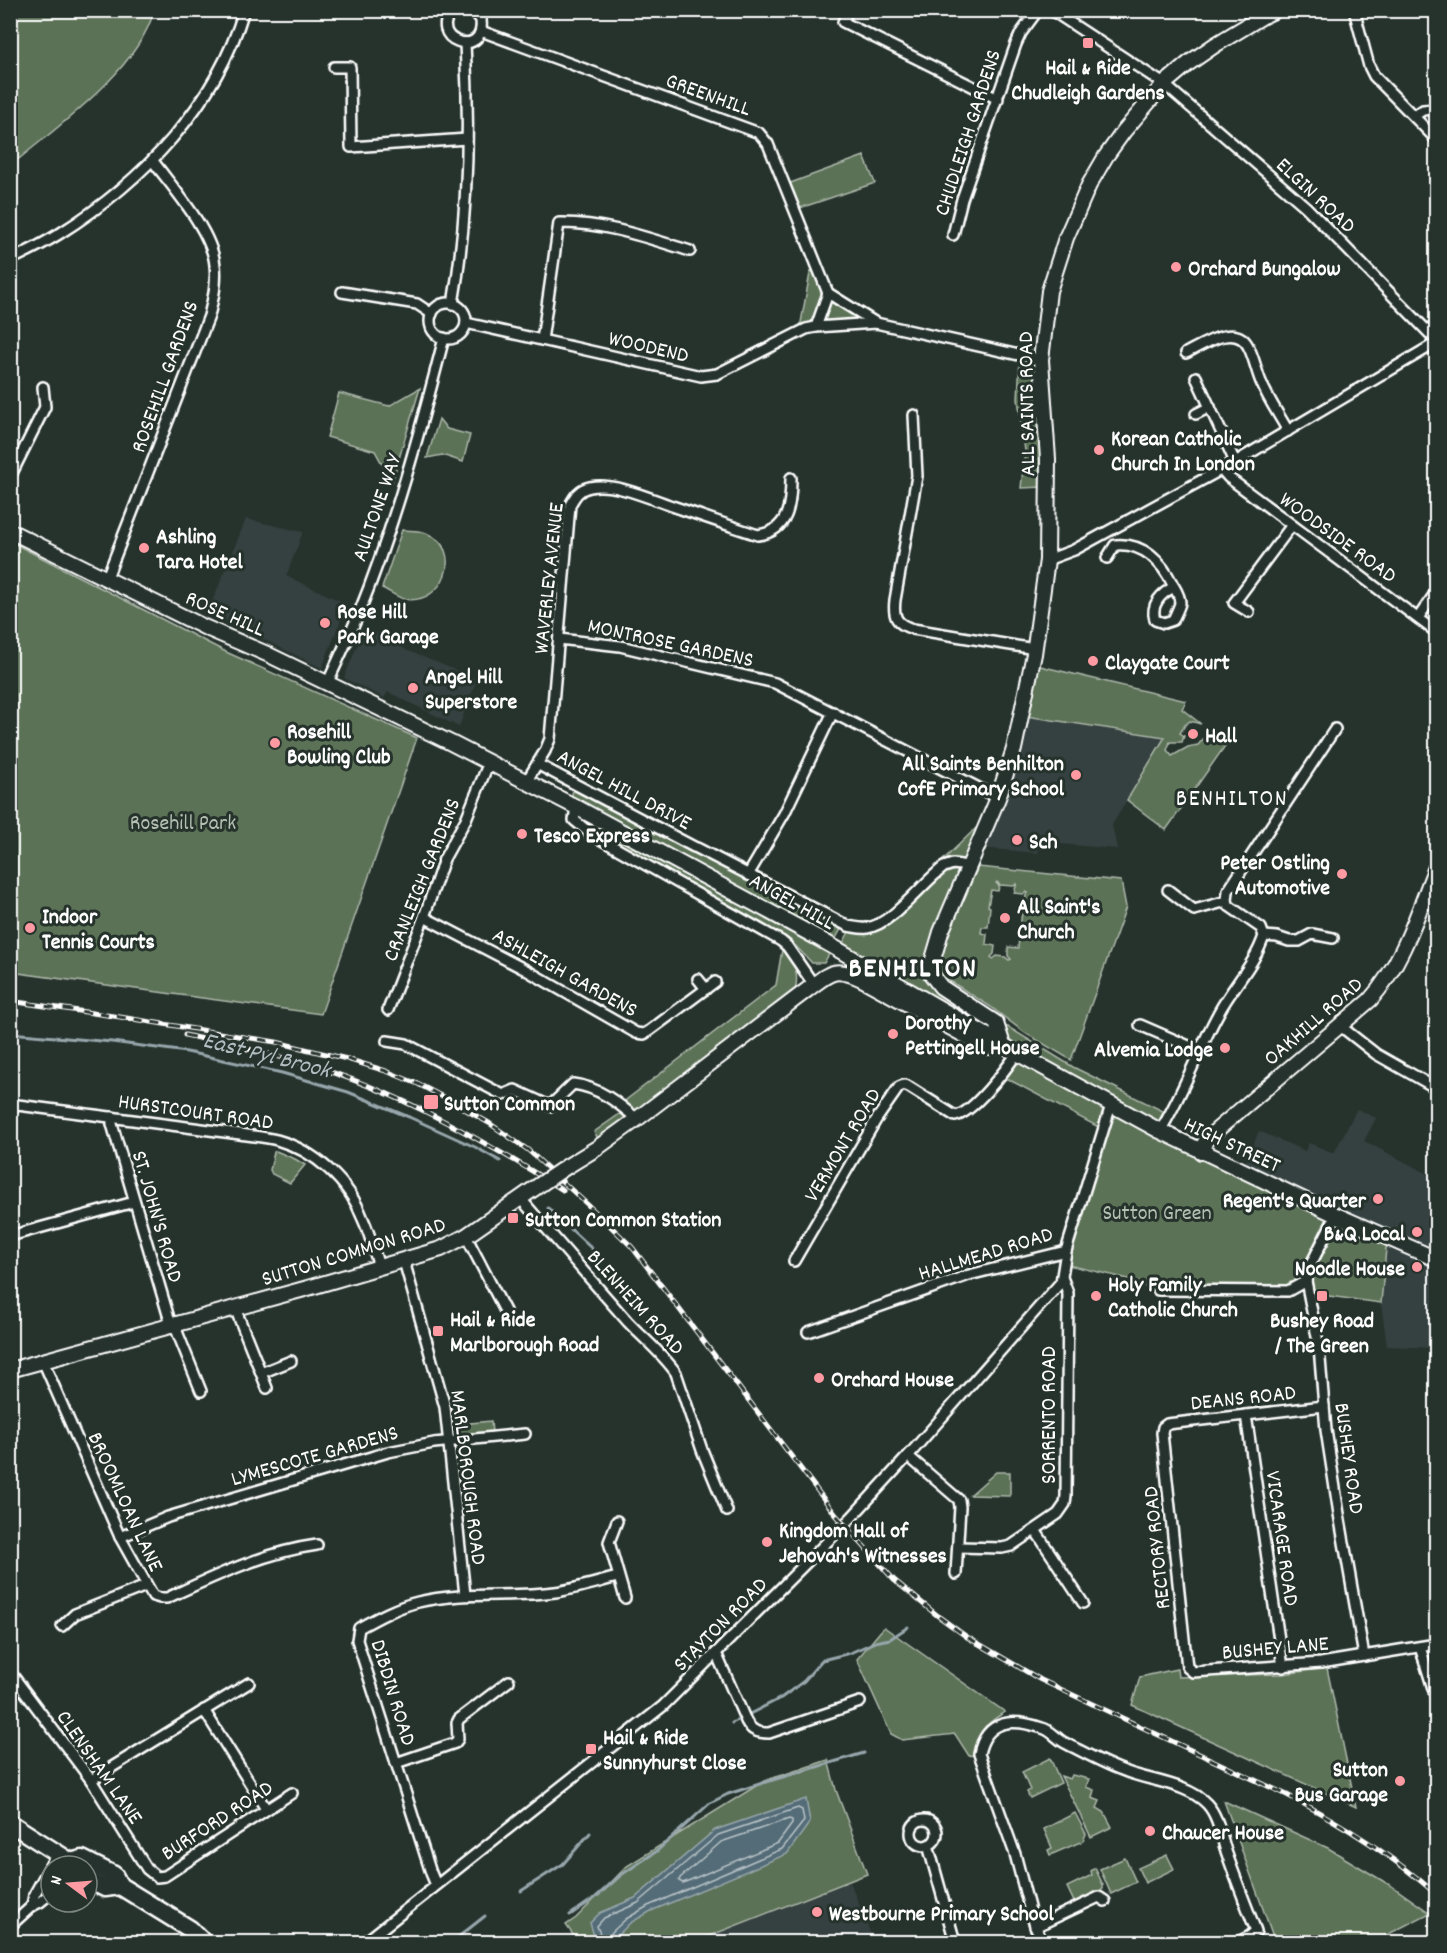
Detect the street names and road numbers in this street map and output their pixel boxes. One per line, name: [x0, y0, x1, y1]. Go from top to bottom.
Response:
street label: CHUDLEIGH GARDENS: [928, 46, 1011, 220]
street label: GREENHILL: [661, 67, 755, 126]
street label: ELGIN ROAD: [1268, 151, 1362, 242]
street label: ROSEHILL GARDENS: [124, 297, 208, 458]
street label: WOODEND: [605, 324, 691, 373]
street label: ALL SAINTS ROAD: [1012, 331, 1045, 477]
street label: AULTONE WAY: [345, 449, 411, 566]
street label: WOODSIDE ROAD: [1272, 485, 1402, 592]
street label: WAVERLEY AVENUE: [527, 501, 574, 656]
street label: ROSE HILL: [180, 584, 269, 646]
street label: MONTROSE GARDENS: [584, 612, 756, 677]
street label: ANGEL HILL DRIVE: [550, 743, 696, 840]
street label: CRANLEIGH GARDENS: [376, 794, 470, 967]
street label: ANGEL HILL: [743, 867, 840, 939]
street label: ASHLEIGH GARDENS: [486, 921, 643, 1027]
street label: OAKHILL ROAD: [1258, 971, 1371, 1075]
street label: VERMONT ROAD: [798, 1083, 890, 1209]
street label: HURSTCOURT ROAD: [116, 1087, 275, 1140]
street label: HIGH STREET: [1178, 1110, 1285, 1182]
street label: ST. JOHN'S ROAD: [122, 1147, 189, 1286]
street label: SUTTON COMMON ROAD: [258, 1211, 450, 1296]
street label: HALLMEAD ROAD: [915, 1220, 1057, 1291]
street label: BLENHEIM ROAD: [578, 1244, 690, 1363]
street label: SORRENTO ROAD: [1035, 1346, 1066, 1484]
street label: DEANS ROAD: [1189, 1379, 1298, 1420]
street label: MARLBOROUGH ROAD: [440, 1388, 493, 1567]
street label: BUSHEY ROAD: [1324, 1401, 1371, 1516]
street label: LYMESCOTE GARDENS: [228, 1419, 402, 1496]
street label: BROOMLOAN LANE: [78, 1428, 170, 1577]
street label: VICARAGE ROAD: [1256, 1469, 1305, 1608]
street label: RECTORY ROAD: [1137, 1485, 1180, 1611]
street label: STAYTON ROAD: [667, 1571, 776, 1680]
street label: BUSHEY LANE: [1221, 1629, 1330, 1670]
street label: DIBDIN ROAD: [361, 1636, 422, 1750]
street label: CLENSHAM LANE: [47, 1704, 149, 1832]
street label: BURFORD ROAD: [156, 1774, 280, 1870]

